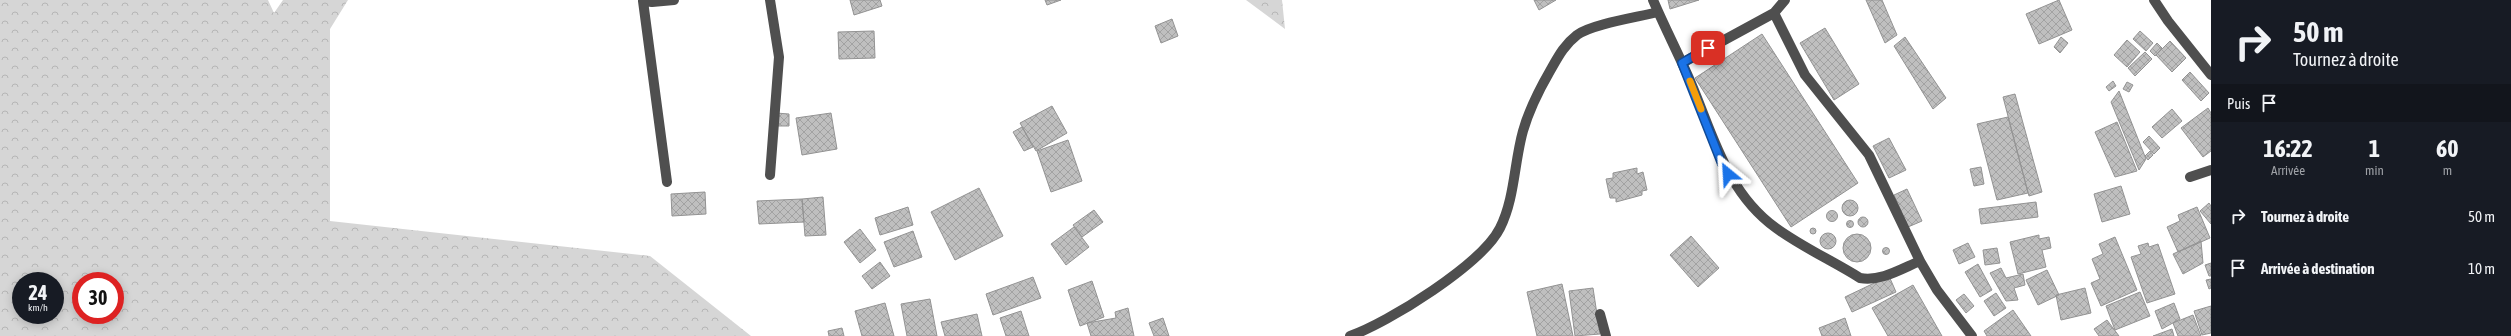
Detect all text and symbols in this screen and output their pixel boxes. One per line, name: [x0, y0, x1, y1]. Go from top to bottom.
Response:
icon: right: [2227, 16, 2279, 68]
text: 50 m: [2293, 16, 2343, 48]
pin: [1691, 31, 1725, 65]
icon: arrive: [1697, 37, 1719, 59]
text: Tournez à droite: [2293, 49, 2399, 70]
icon: arrive: [2258, 92, 2280, 114]
text: Puis: [2227, 95, 2250, 112]
text: 16:22: [2263, 135, 2313, 162]
text: 1: [2369, 135, 2380, 162]
text: 60: [2436, 135, 2459, 162]
position arrow: [1707, 153, 1749, 195]
text: Arrivée: [2271, 163, 2305, 178]
text: min: [2365, 163, 2384, 178]
text: m: [2443, 163, 2452, 178]
icon: right: [2227, 205, 2249, 227]
text: Tournez à droite: [2261, 208, 2349, 225]
text: 50 m: [2468, 208, 2495, 225]
icon: arrive: [2227, 257, 2249, 279]
text: Arrivée à destination: [2261, 260, 2375, 277]
text: 10 m: [2468, 260, 2495, 277]
speed limit sign: 30: [72, 272, 124, 324]
text: 24: [29, 281, 47, 304]
text: km/h: [28, 302, 48, 313]

